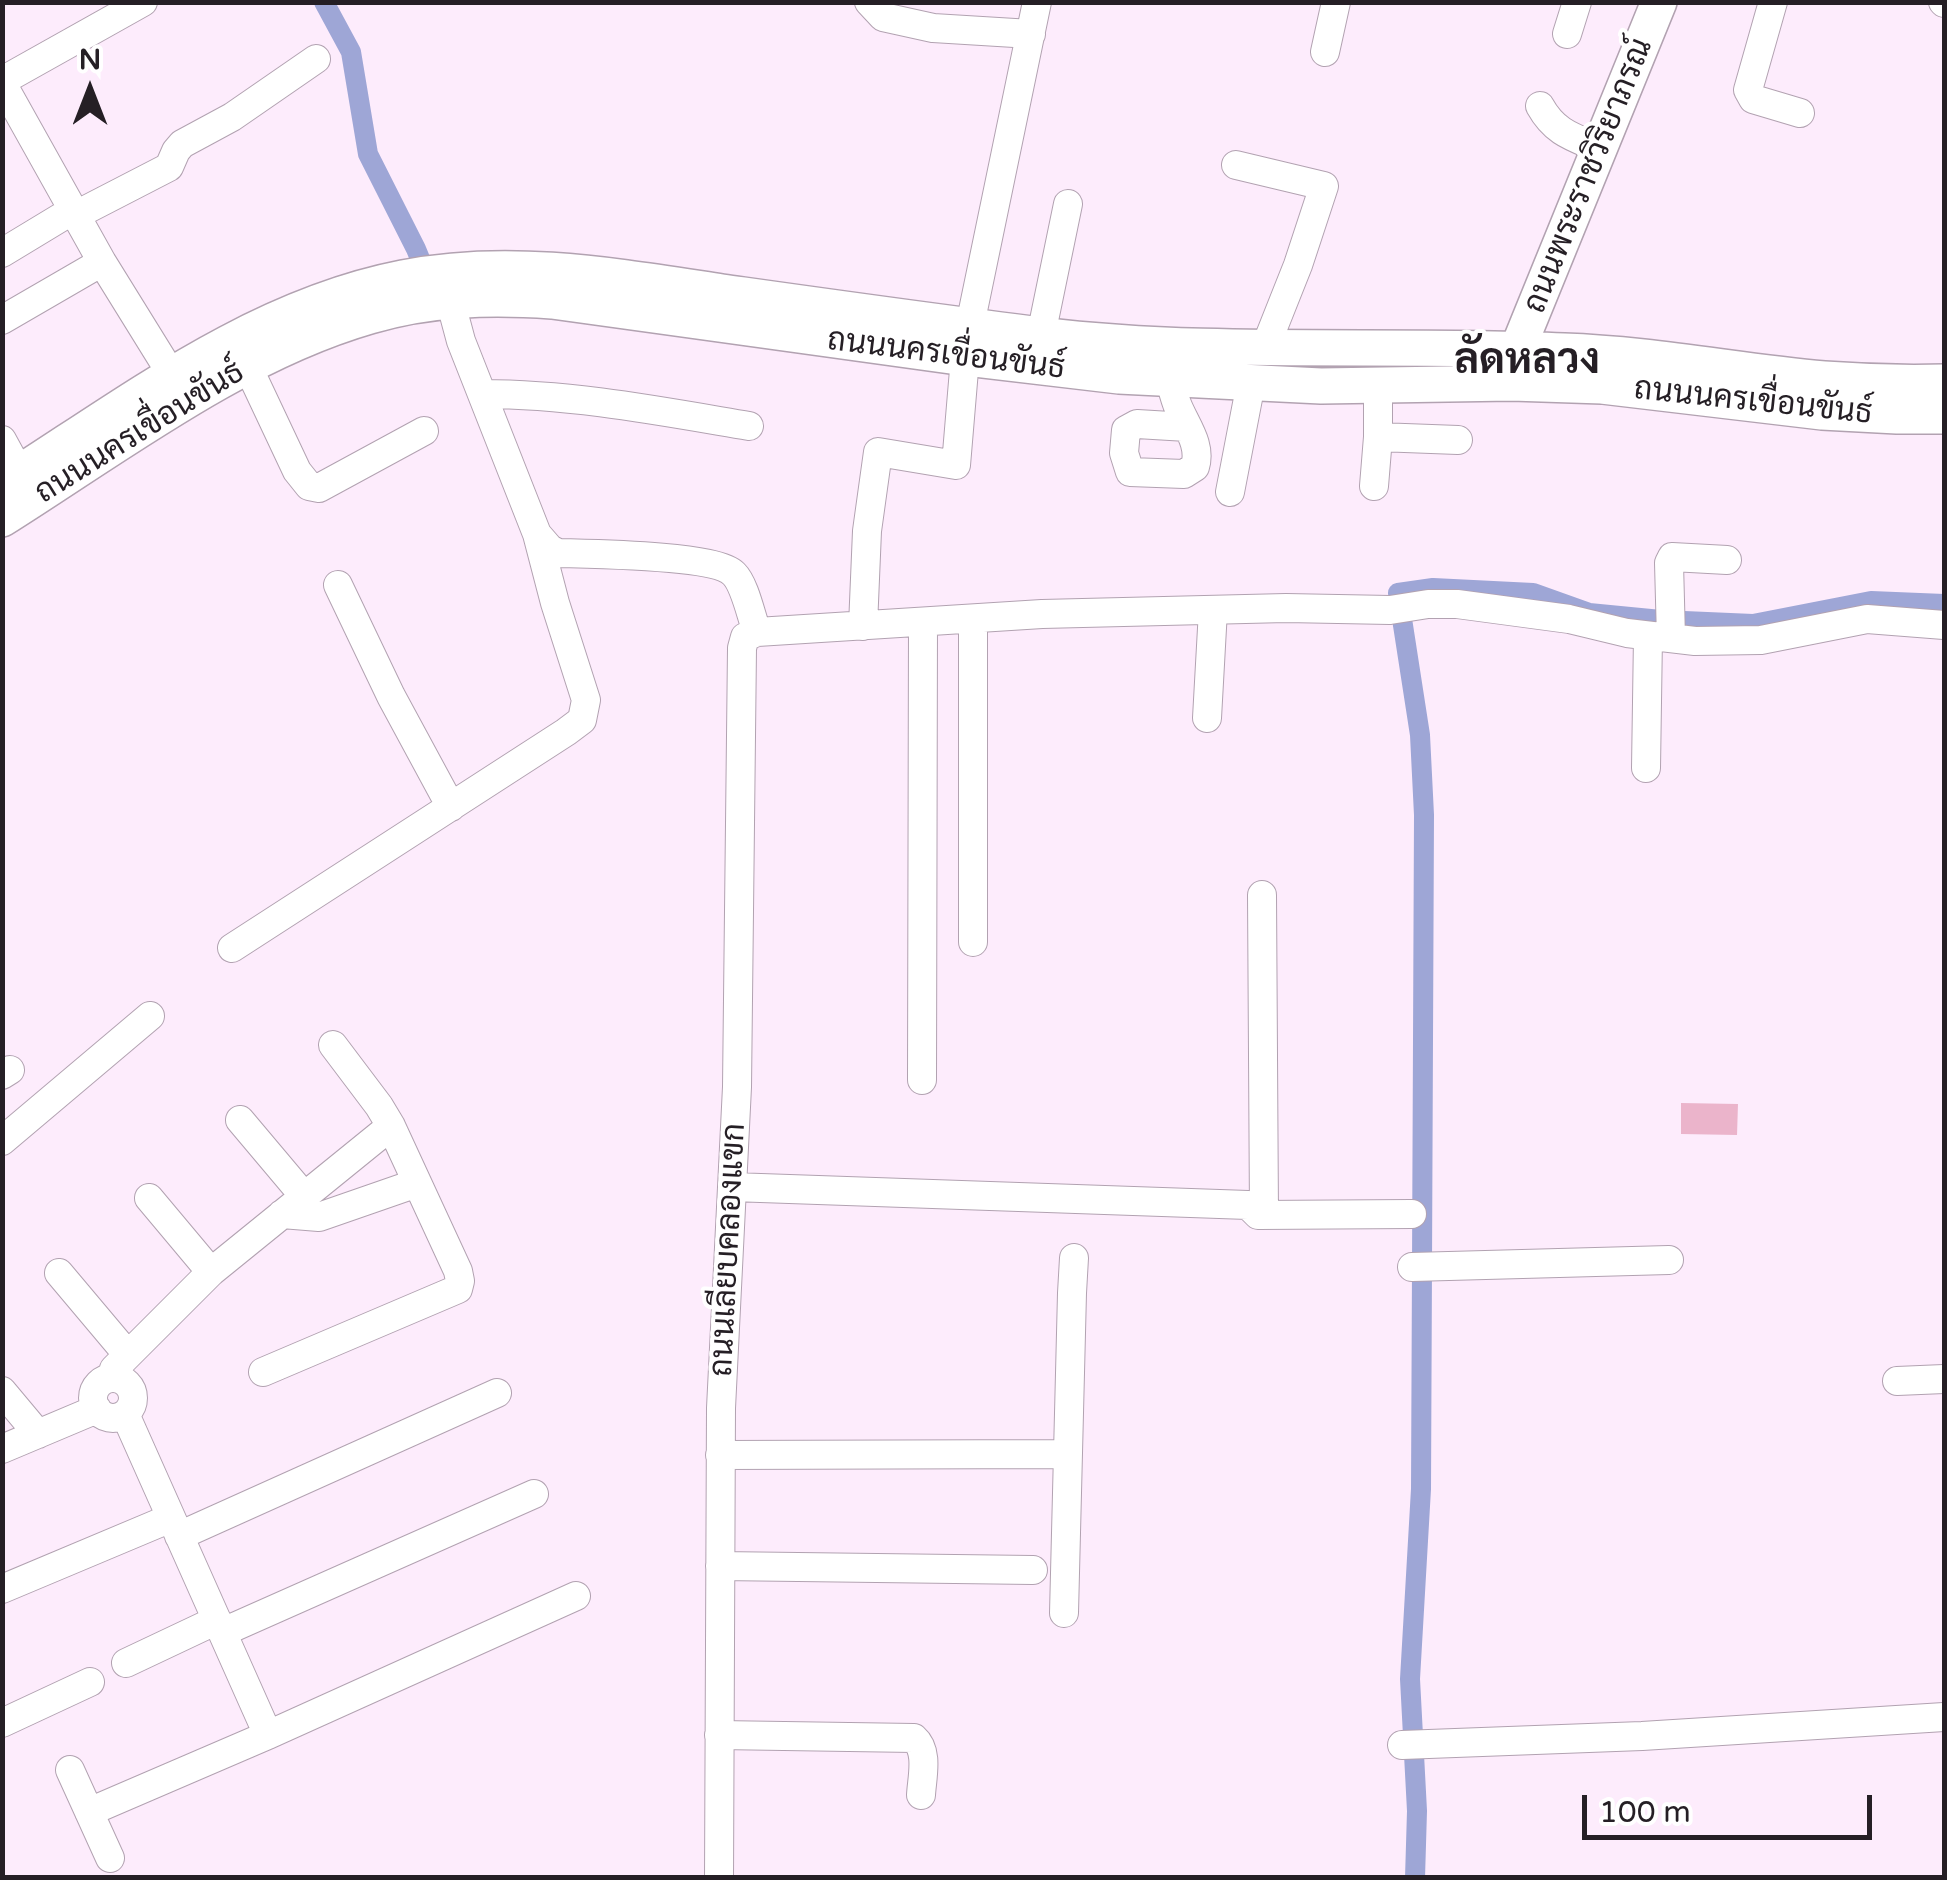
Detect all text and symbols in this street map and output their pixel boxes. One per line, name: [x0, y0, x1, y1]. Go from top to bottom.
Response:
street label: ถนนพระราชวิริยาภรณ์: [1516, 33, 1662, 319]
north arrow: [40, 40, 140, 140]
text: N: [79, 43, 101, 77]
street label: ถนนนครเขื่อนขันธ์: [825, 321, 1067, 389]
district label: ลัดหลวง: [1454, 337, 1600, 387]
street label: ถนนนครเขื่อนขันธ์: [28, 353, 252, 513]
street label: ถนนนครเขื่อนขันธ์: [1632, 370, 1874, 434]
street label: ถนนเลียบคลองแขก: [703, 1122, 755, 1378]
scale bar: [1587, 1775, 1877, 1837]
text: 100 m: [1599, 1794, 1691, 1831]

